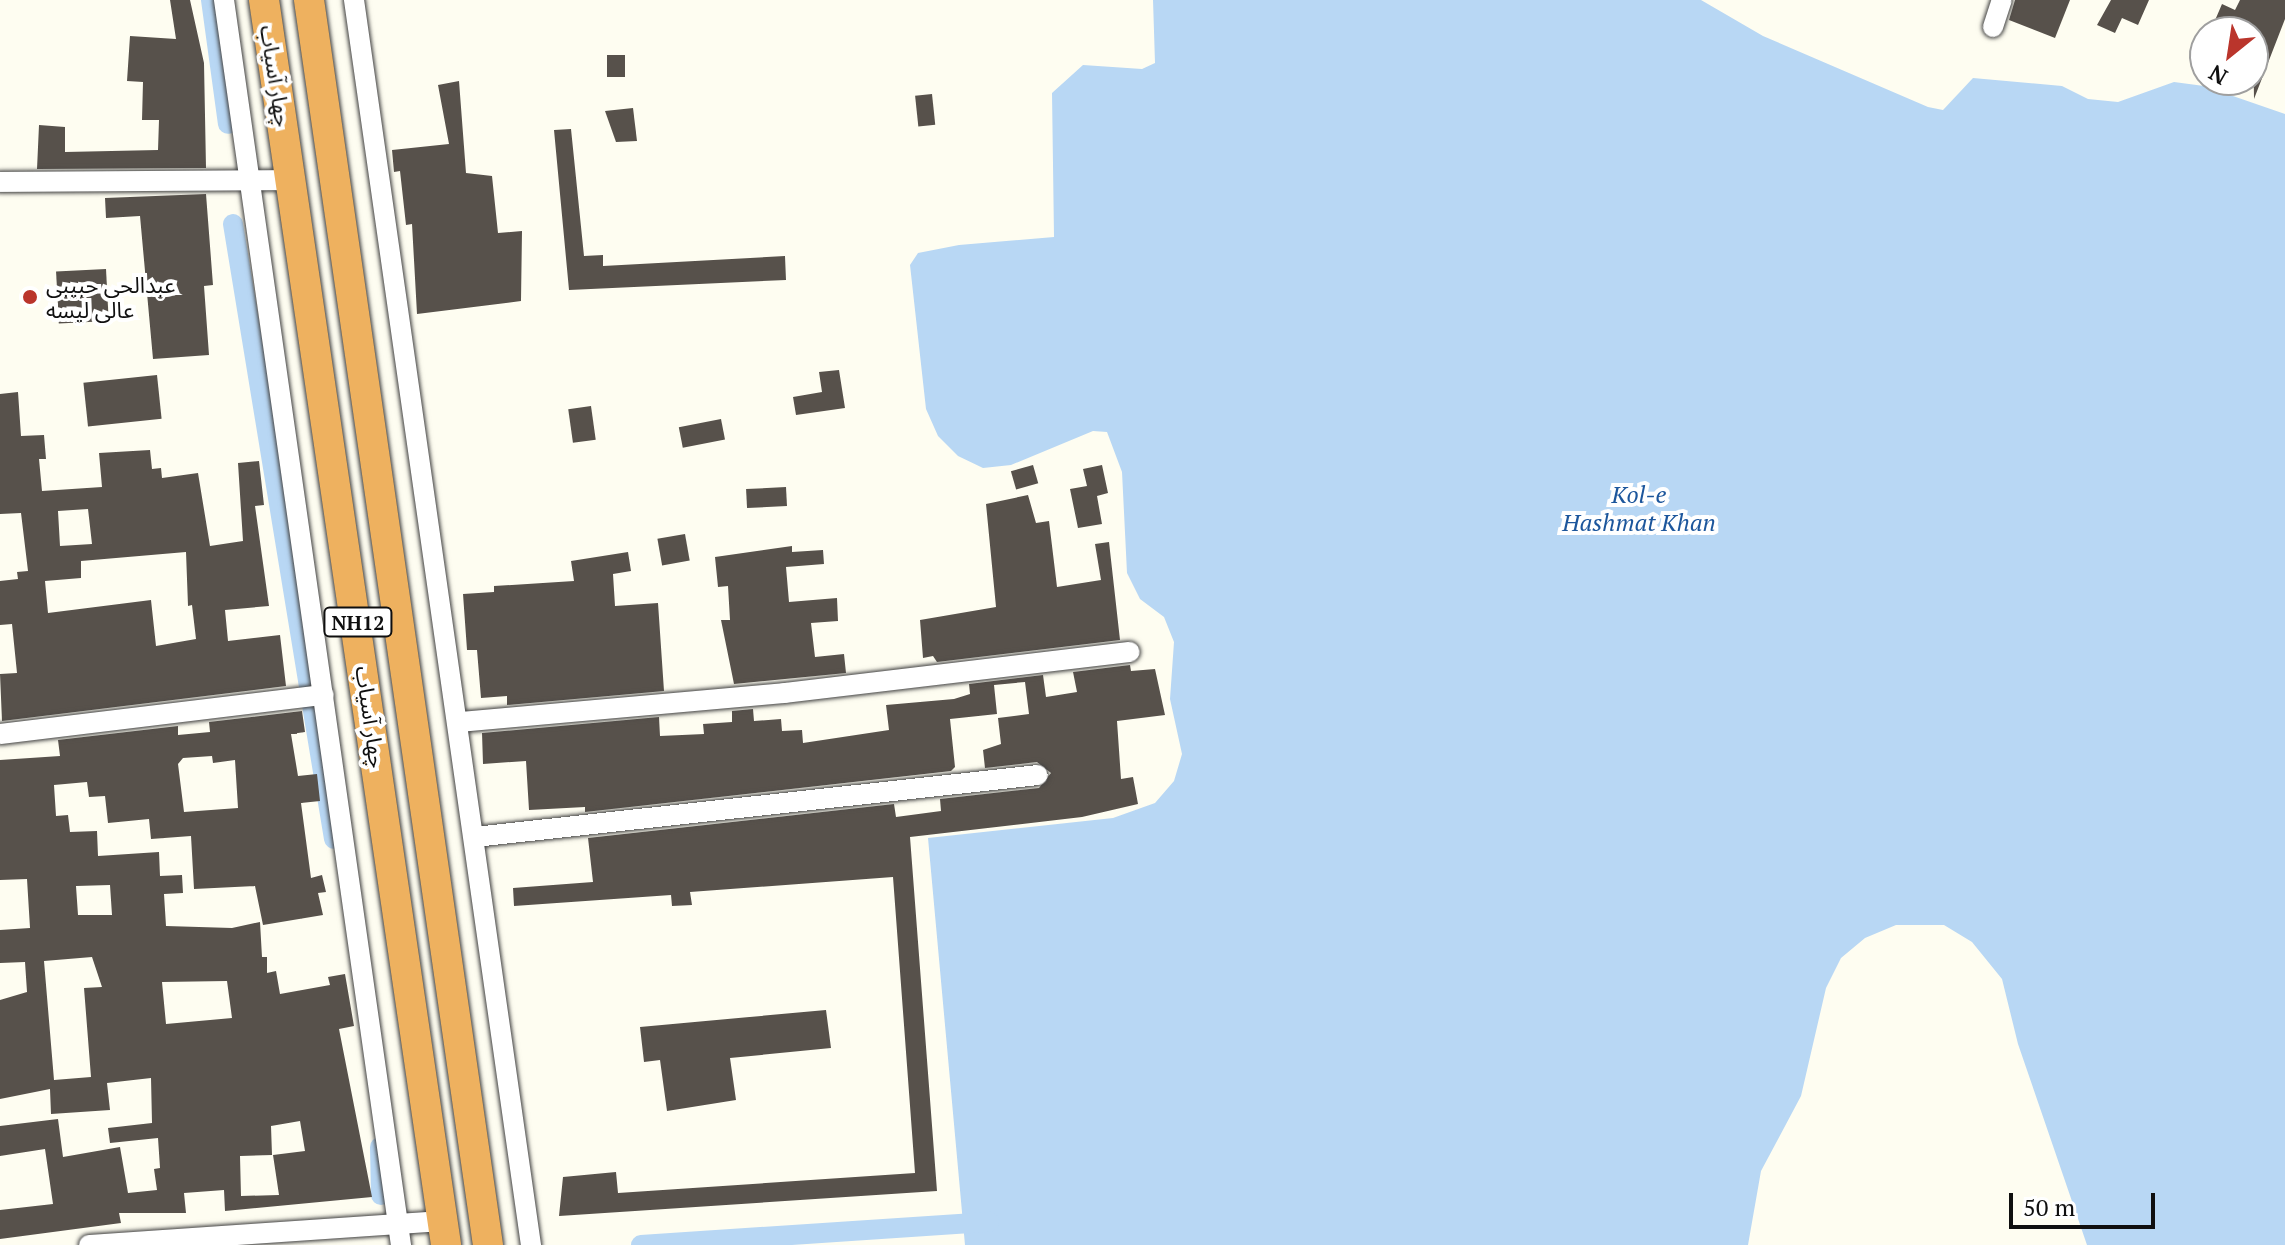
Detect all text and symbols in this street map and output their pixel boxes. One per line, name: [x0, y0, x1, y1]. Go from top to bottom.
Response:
north arrow: [2189, 16, 2269, 96]
street label: چهار آسیاب: [255, 23, 297, 129]
text: N: [2203, 59, 2232, 92]
place label: عبدالحی حبیبی عالی لیسه: [46, 271, 175, 322]
marker: عبدالحی حبیبی عالی لیسه: [21, 288, 39, 306]
water label: Kol-e Hashmat Khan: [1562, 481, 1716, 537]
road number: NH12: [322, 606, 394, 638]
street label: چهار آسیاب: [351, 664, 391, 770]
scale bar: [2013, 1177, 2159, 1227]
text: 50 m: [2023, 1191, 2075, 1223]

